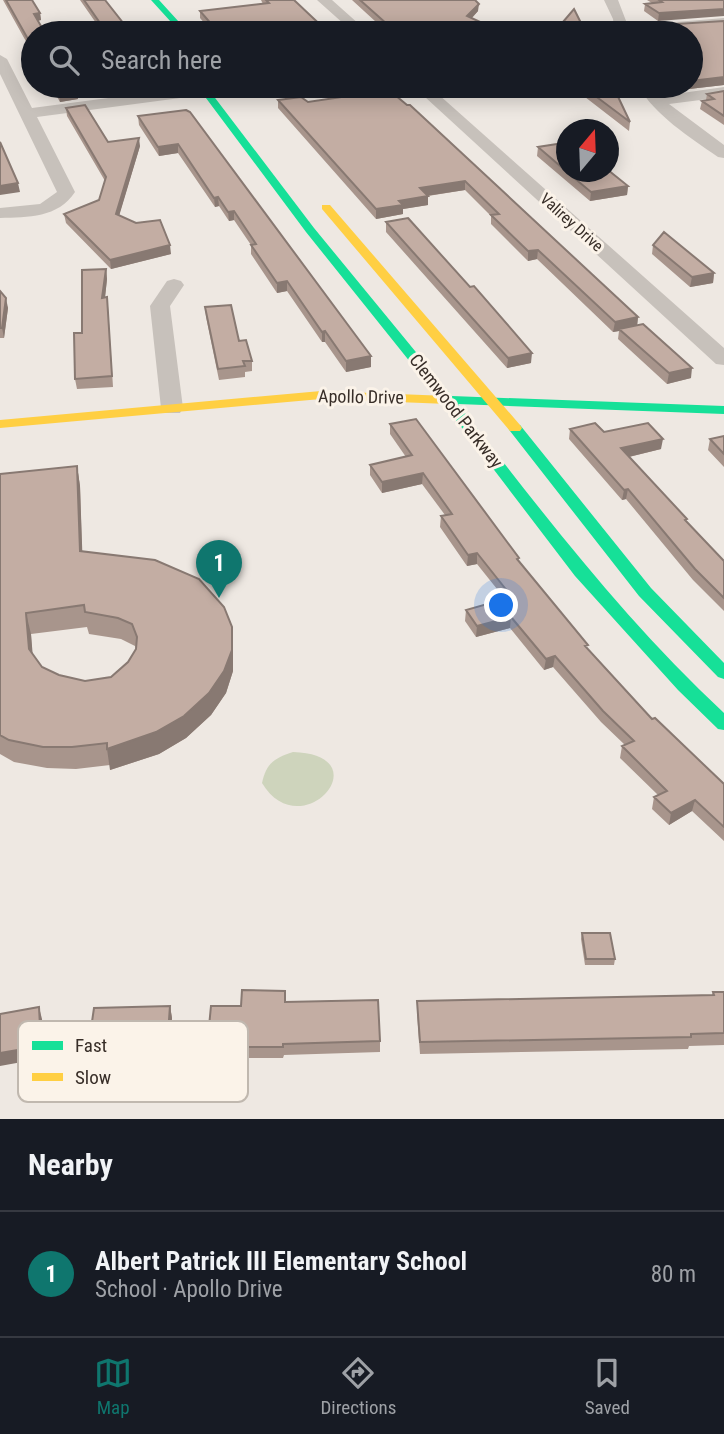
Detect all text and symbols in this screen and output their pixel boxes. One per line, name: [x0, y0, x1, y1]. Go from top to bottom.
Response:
search box: [21, 21, 703, 98]
icon: search: [45, 41, 83, 79]
text: Search here: [101, 45, 222, 75]
north arrow: [556, 119, 619, 182]
street label: Valirey Drive: [536, 189, 607, 256]
street label: Clemwood Parkway: [405, 349, 508, 472]
street label: Apollo Drive: [318, 385, 404, 408]
pin: 1: [196, 540, 242, 598]
your location: [484, 588, 518, 622]
legend: [18, 1021, 248, 1102]
text: Fast: [75, 1034, 107, 1057]
text: Slow: [75, 1066, 111, 1089]
text: Nearby: [28, 1147, 113, 1182]
text: Albert Patrick III Elementary School: [95, 1246, 467, 1276]
text: 1: [45, 1261, 57, 1288]
text: 80 m: [651, 1261, 696, 1288]
text: School · Apollo Drive: [95, 1276, 283, 1303]
tab: Map: [94, 1354, 132, 1419]
tab: Directions: [320, 1354, 396, 1419]
tab: Saved: [585, 1354, 630, 1419]

